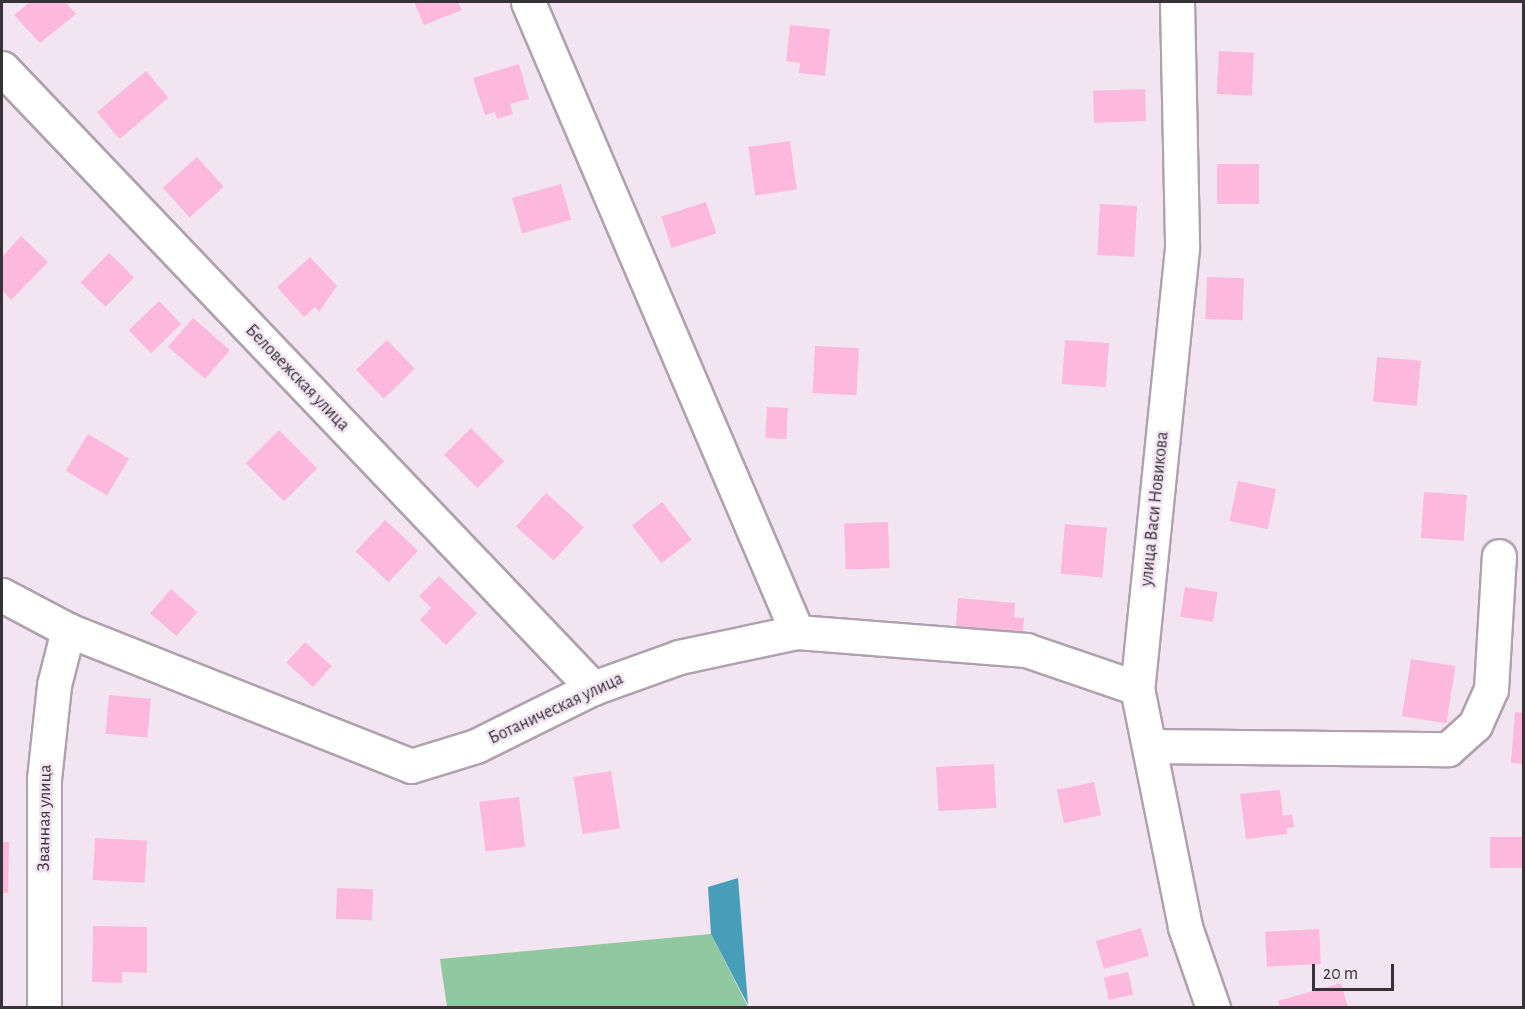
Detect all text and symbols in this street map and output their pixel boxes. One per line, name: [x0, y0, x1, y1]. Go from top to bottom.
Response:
street label: Беловежская улица: [240, 320, 354, 436]
street label: улица Васи Новикова: [1136, 431, 1174, 587]
street label: Ботаническая улица: [485, 668, 627, 750]
street label: Званная улица: [33, 764, 57, 872]
scale bar: [1315, 952, 1398, 990]
text: 20 m: [1323, 965, 1358, 983]

